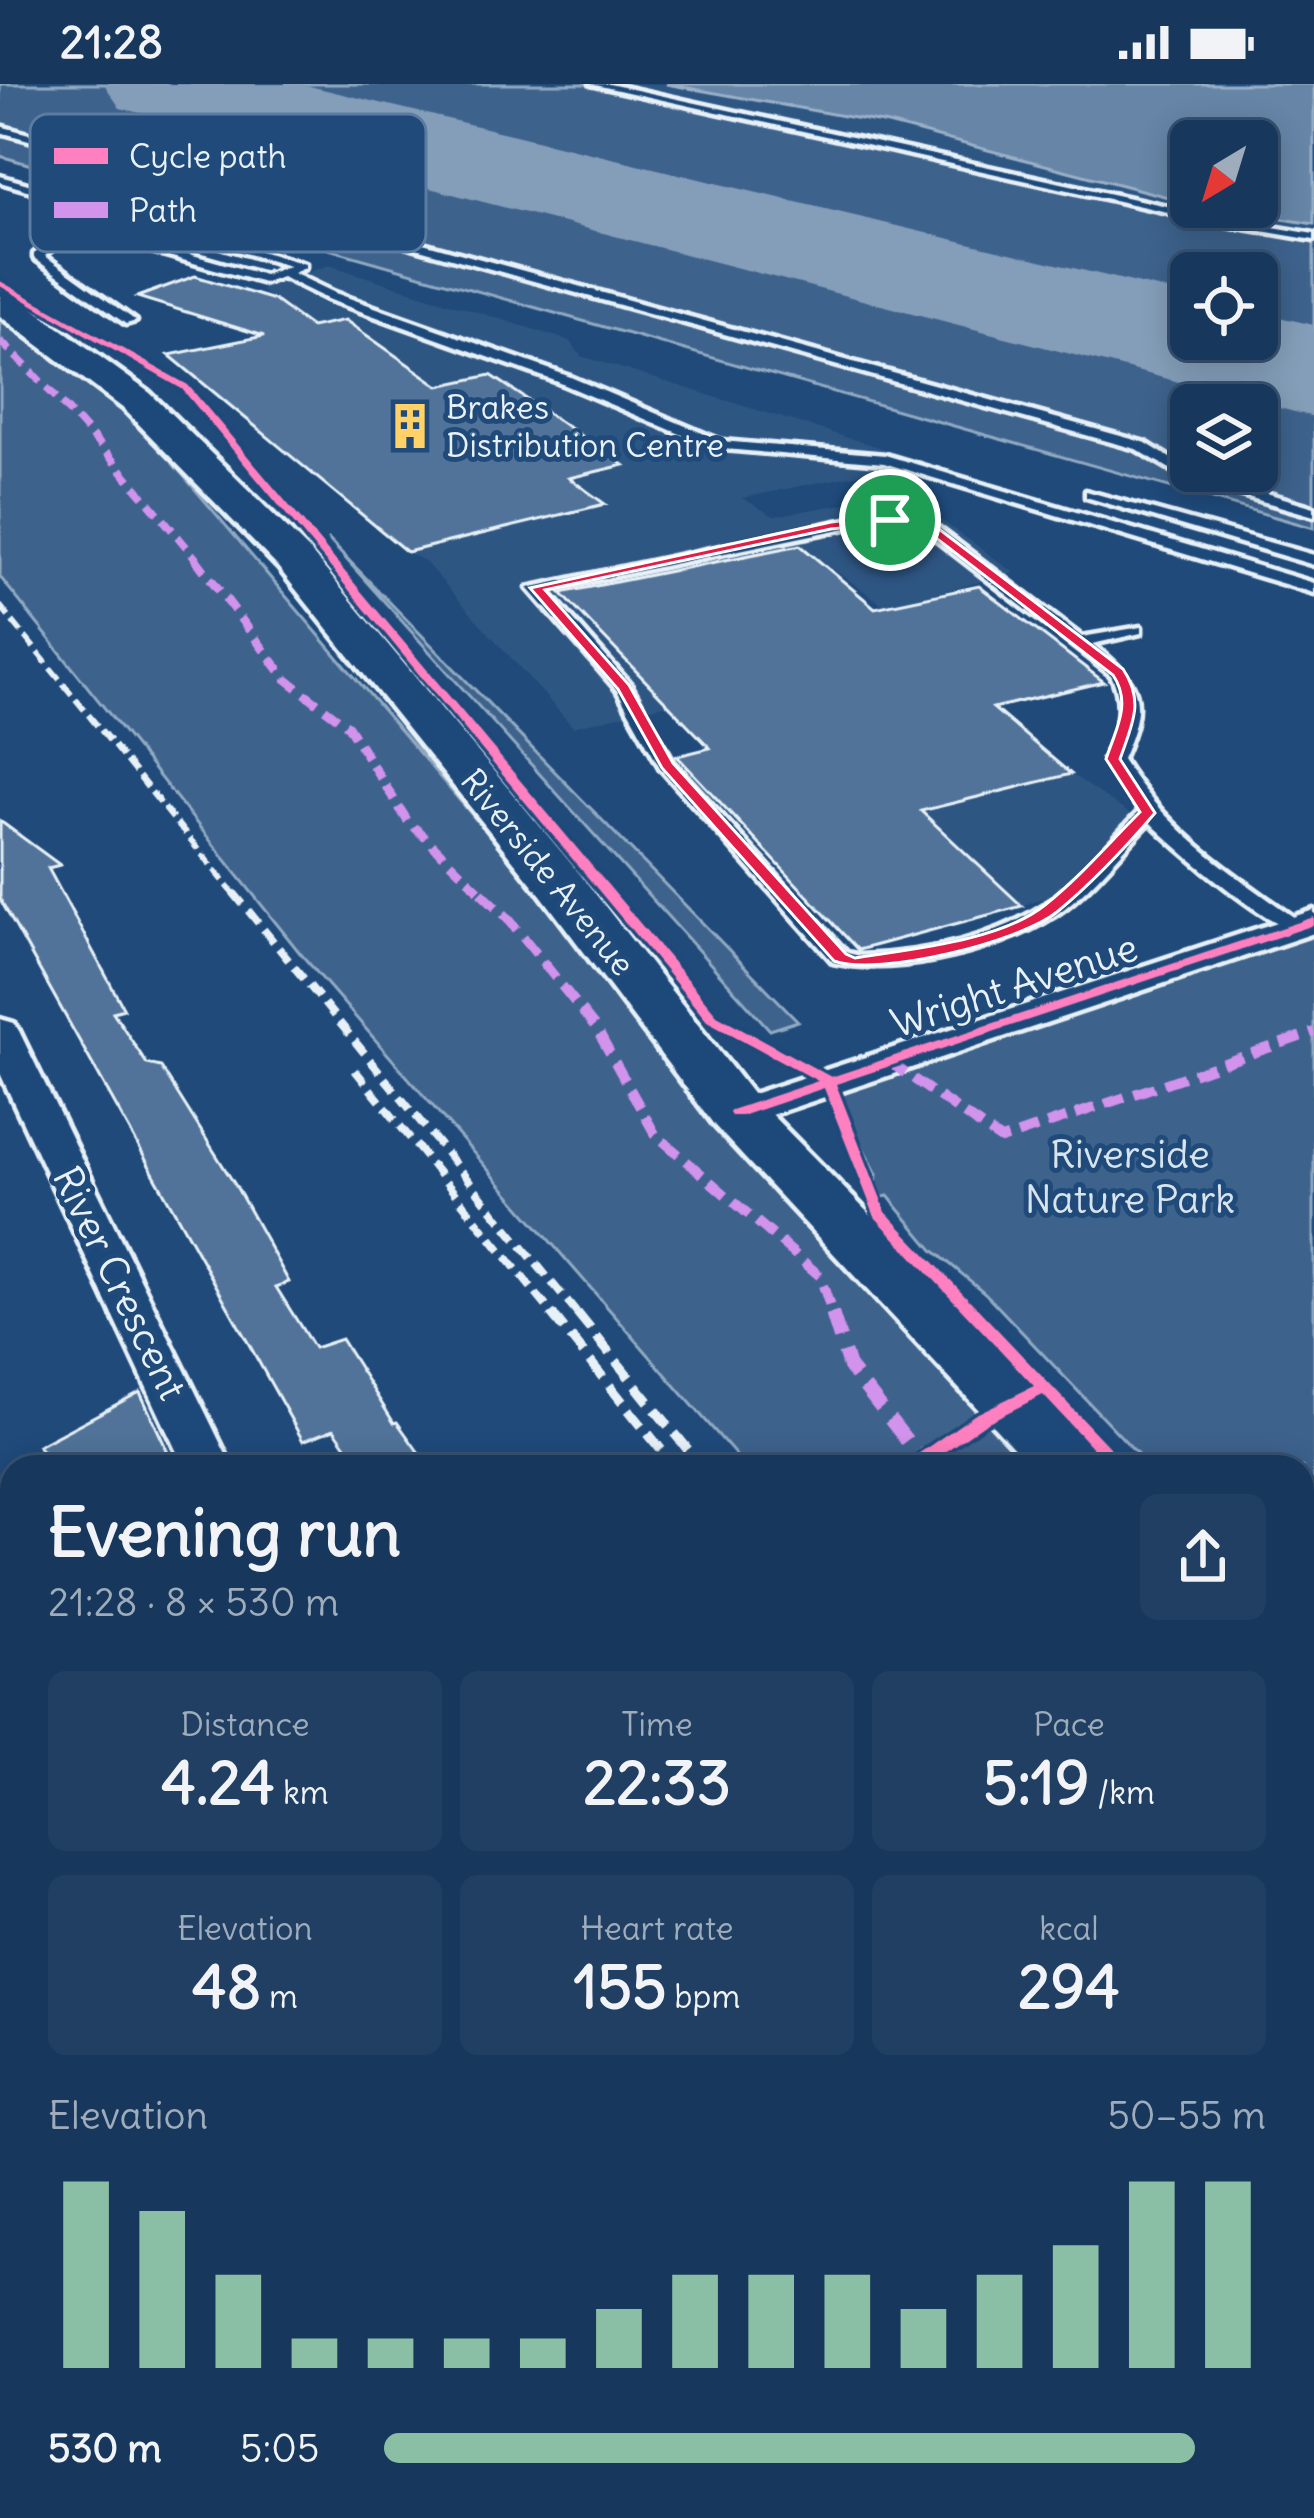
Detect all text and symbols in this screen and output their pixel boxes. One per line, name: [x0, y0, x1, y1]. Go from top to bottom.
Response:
text: 21:28: [60, 14, 163, 70]
legend: [30, 114, 426, 252]
north arrow: [1170, 120, 1278, 228]
map controls: [1170, 120, 1278, 492]
text: Cycle path: [129, 135, 287, 177]
text: Path: [129, 189, 197, 231]
button: locate: [1170, 252, 1278, 360]
button: layers: [1170, 384, 1278, 492]
place label: Brakes Distribution Centre: [446, 386, 724, 466]
building icon: Brakes Distribution Centre: [385, 401, 435, 451]
pin: [839, 469, 941, 571]
icon: arrive: [857, 487, 923, 553]
street label: Riverside Avenue: [452, 760, 644, 984]
street label: Wright Avenue: [885, 923, 1144, 1048]
park label: Riverside Nature Park: [1025, 1130, 1235, 1224]
street label: River Crescent: [42, 1159, 197, 1408]
text: Evening run: [48, 1491, 401, 1574]
button: share: [1140, 1494, 1266, 1620]
text: 21:28 · 8 × 530 m: [48, 1578, 339, 1627]
text: Distance: [181, 1703, 309, 1745]
text: Time: [621, 1703, 693, 1745]
text: Pace: [1033, 1703, 1105, 1745]
text: 4.24: [161, 1745, 275, 1820]
text: 22:33: [583, 1745, 731, 1820]
text: 5:19: [983, 1745, 1089, 1820]
text: km: [275, 1771, 329, 1813]
text: /km: [1089, 1771, 1155, 1813]
text: Elevation: [177, 1907, 313, 1949]
text: Heart rate: [580, 1907, 734, 1949]
text: kcal: [1039, 1907, 1099, 1949]
text: 48: [192, 1949, 261, 2024]
text: 155: [574, 1949, 667, 2024]
text: 294: [1018, 1949, 1120, 2024]
text: m: [261, 1975, 298, 2017]
text: bpm: [667, 1975, 740, 2017]
text: Elevation: [48, 2091, 208, 2140]
text: 50–55 m: [1107, 2091, 1266, 2140]
text: 530 m: [48, 2424, 162, 2473]
text: 5:05: [240, 2424, 319, 2473]

